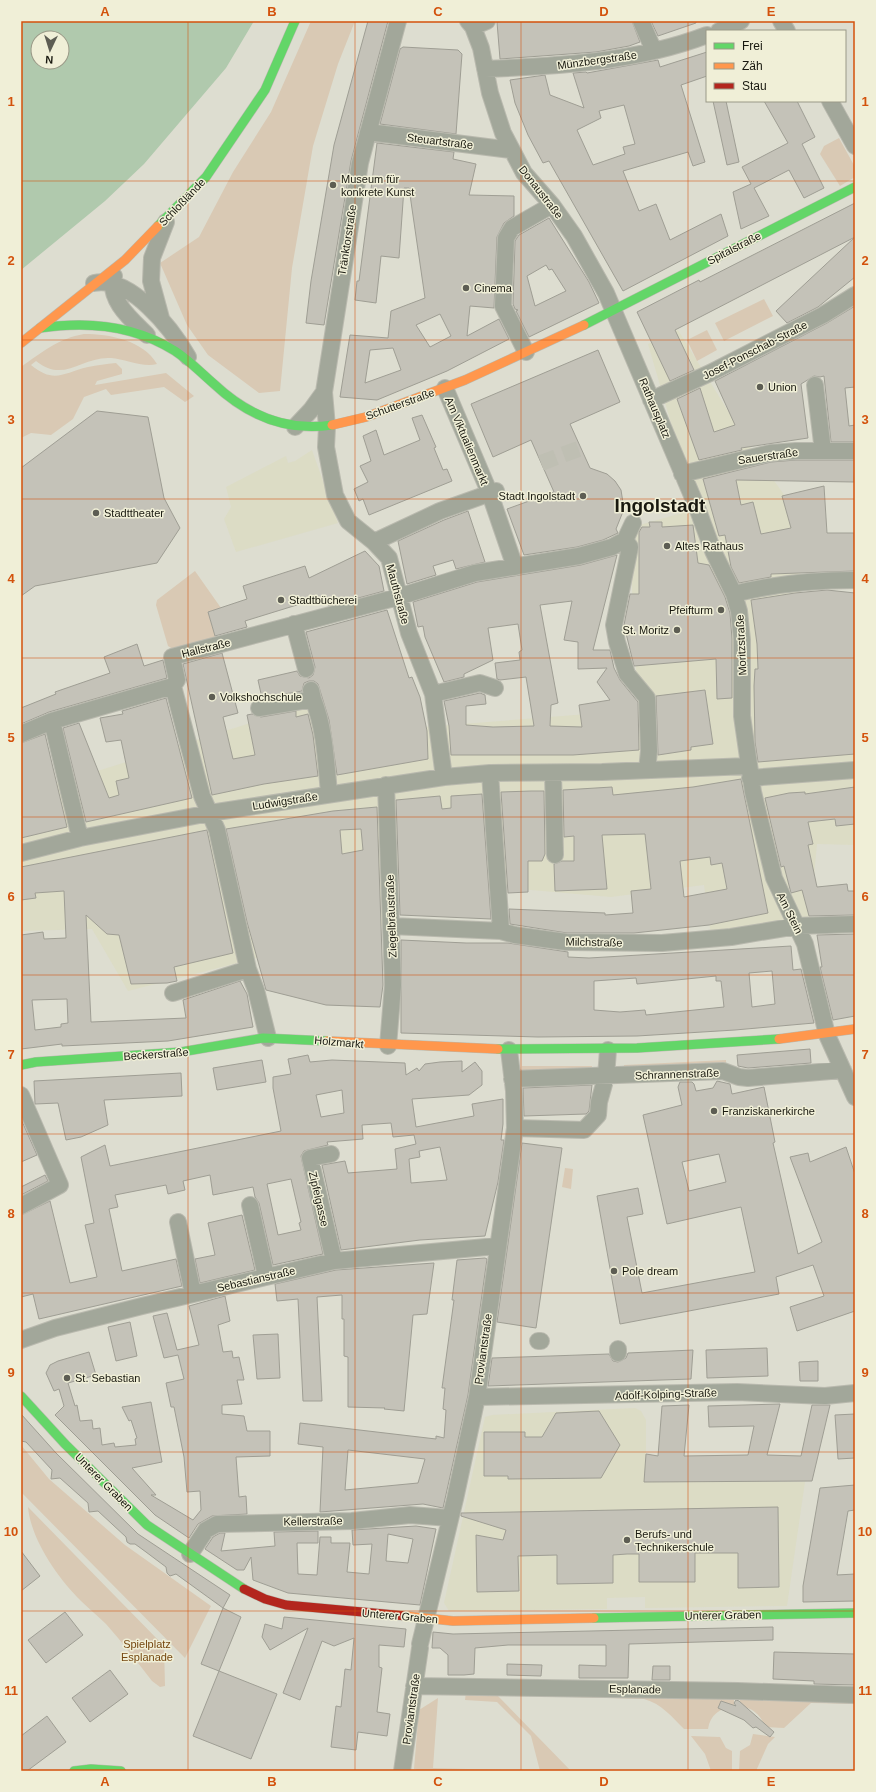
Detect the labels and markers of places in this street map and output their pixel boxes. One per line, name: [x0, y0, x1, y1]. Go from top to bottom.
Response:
place label: Museum für konkrete Kunst: [341, 173, 414, 198]
marker: Museum für konkrete Kunst: [328, 180, 338, 190]
place label: Cinema: [474, 282, 513, 294]
marker: Cinema: [461, 283, 471, 293]
place label: Union: [768, 381, 797, 393]
marker: Union: [755, 382, 765, 392]
place label: Stadt Ingolstadt: [499, 490, 575, 502]
marker: Stadt Ingolstadt: [578, 491, 588, 501]
place label: Stadttheater: [104, 507, 164, 519]
marker: Stadttheater: [91, 508, 101, 518]
place label: Altes Rathaus: [675, 540, 744, 552]
marker: Altes Rathaus: [662, 541, 672, 551]
place label: Stadtbücherei: [289, 594, 357, 606]
marker: Stadtbücherei: [276, 595, 286, 605]
place label: Pfeifturm: [669, 604, 713, 616]
marker: Pfeifturm: [716, 605, 726, 615]
place label: St. Moritz: [623, 624, 669, 636]
marker: St. Moritz: [672, 625, 682, 635]
place label: Volkshochschule: [220, 691, 302, 703]
marker: Volkshochschule: [207, 692, 217, 702]
place label: Franziskanerkirche: [722, 1105, 815, 1117]
marker: Franziskanerkirche: [709, 1106, 719, 1116]
place label: Pole dream: [622, 1265, 678, 1277]
marker: Pole dream: [609, 1266, 619, 1276]
place label: St. Sebastian: [75, 1372, 140, 1384]
marker: St. Sebastian: [62, 1373, 72, 1383]
place label: Berufs- und Technikerschule: [635, 1528, 714, 1553]
marker: Berufs- und Technikerschule: [622, 1535, 632, 1545]

